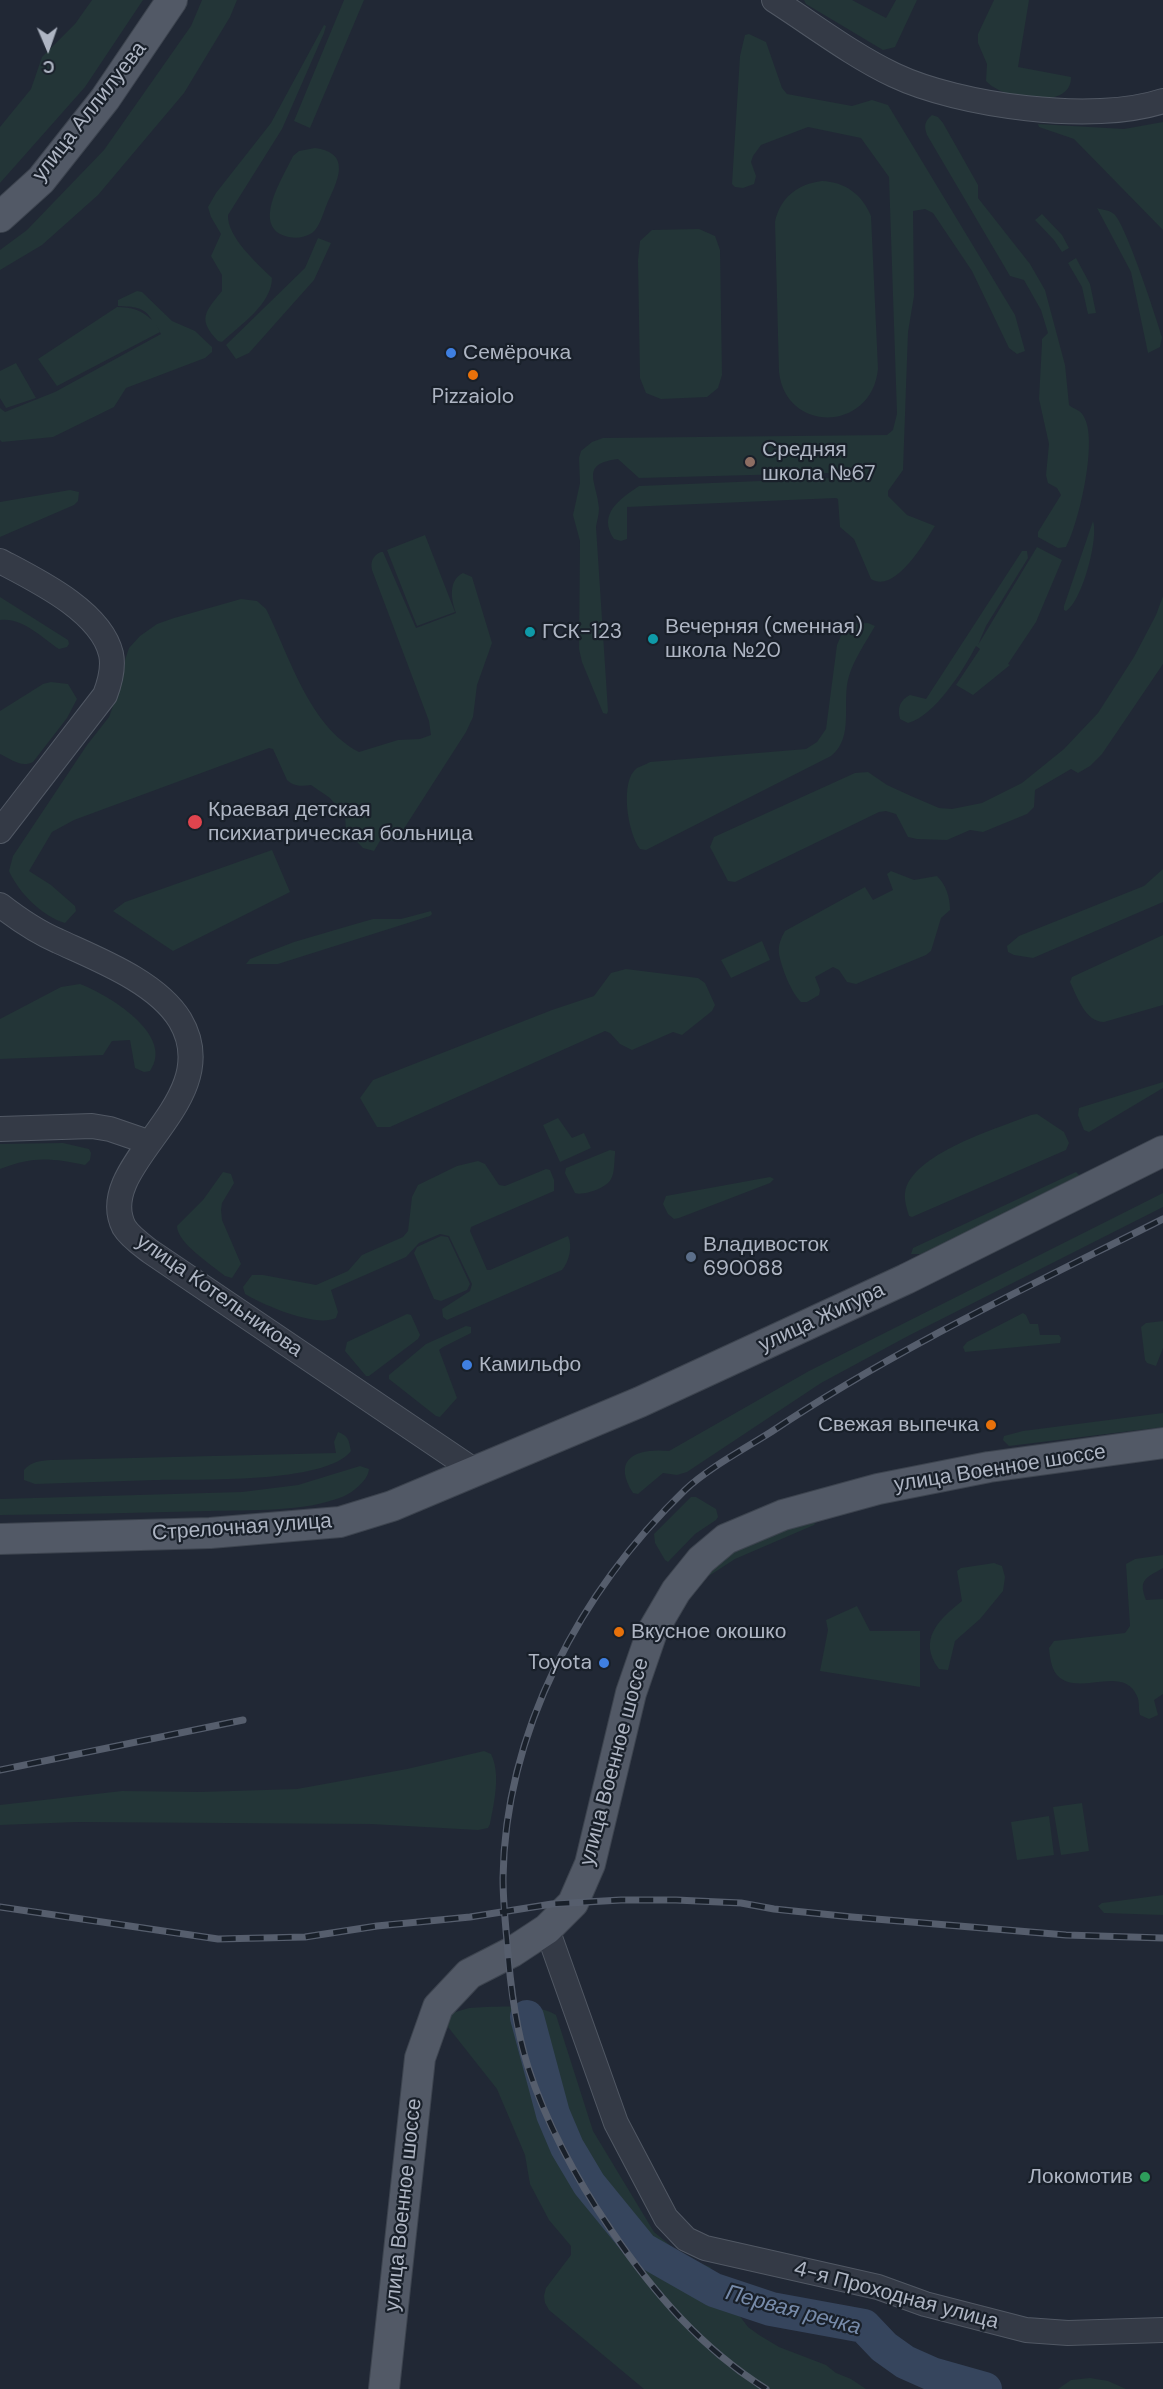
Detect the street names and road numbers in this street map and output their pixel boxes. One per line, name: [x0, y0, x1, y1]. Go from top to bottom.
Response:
street label: улица Аллилуева: [28, 37, 152, 187]
street label: улица Котельникова: [131, 1229, 307, 1363]
street label: улица Жигура: [755, 1278, 889, 1358]
street label: улица Военное шоссе: [892, 1440, 1108, 1498]
street label: Стрелочная улица: [151, 1509, 333, 1547]
street label: улица Военное шоссе: [575, 1655, 655, 1869]
street label: улица Военное шоссе: [380, 2097, 428, 2313]
street label: 4-я Проходная улица: [791, 2257, 1001, 2335]

